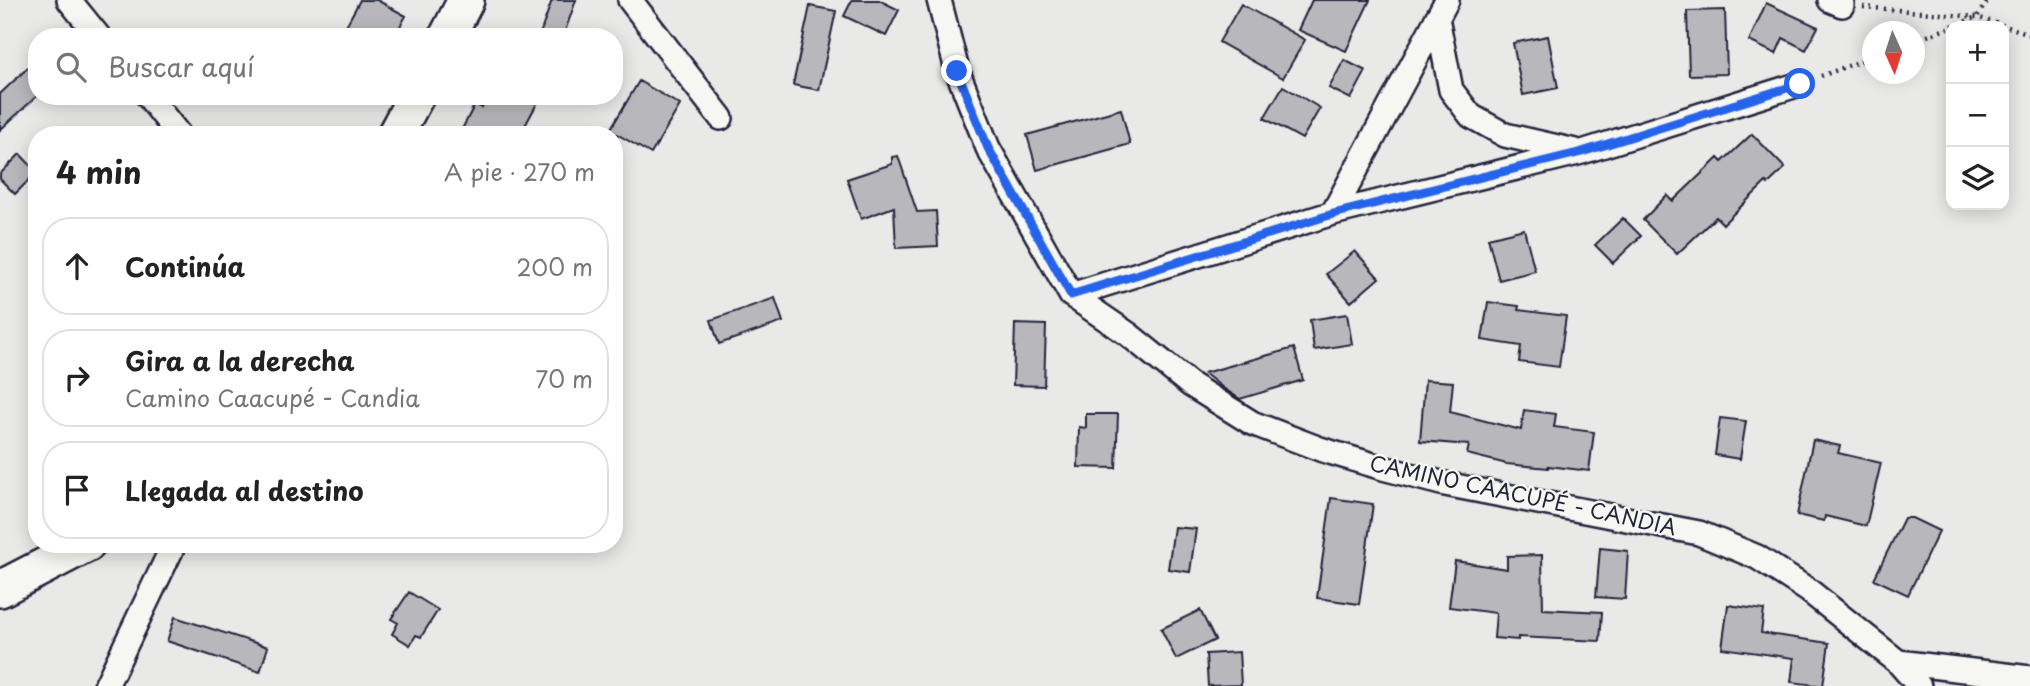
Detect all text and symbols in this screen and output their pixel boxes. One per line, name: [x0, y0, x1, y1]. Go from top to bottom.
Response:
north arrow: [1862, 21, 1925, 84]
map controls: [1946, 21, 2009, 210]
button: +: [1946, 21, 2009, 84]
search box: [28, 28, 623, 105]
text: Buscar aquí: [108, 47, 254, 86]
icon: search: [52, 48, 90, 86]
route end: [941, 55, 972, 86]
route start: [1784, 68, 1815, 99]
button: −: [1946, 84, 2009, 147]
button: layers: [1946, 147, 2009, 210]
text: 4 min: [56, 149, 142, 194]
text: A pie · 270 m: [444, 154, 595, 189]
icon: ahead: [58, 247, 96, 285]
text: Continúa: [125, 247, 245, 286]
text: 200 m: [516, 249, 593, 284]
text: Gira a la derecha: [125, 341, 355, 380]
icon: right: [58, 359, 96, 397]
text: 70 m: [535, 361, 593, 396]
text: Camino Caacupé - Candia: [125, 380, 420, 415]
street label: CAMINO CAACUPÉ - CANDIA: [1367, 446, 1680, 542]
icon: arrive: [58, 471, 96, 509]
text: Llegada al destino: [125, 471, 364, 510]

